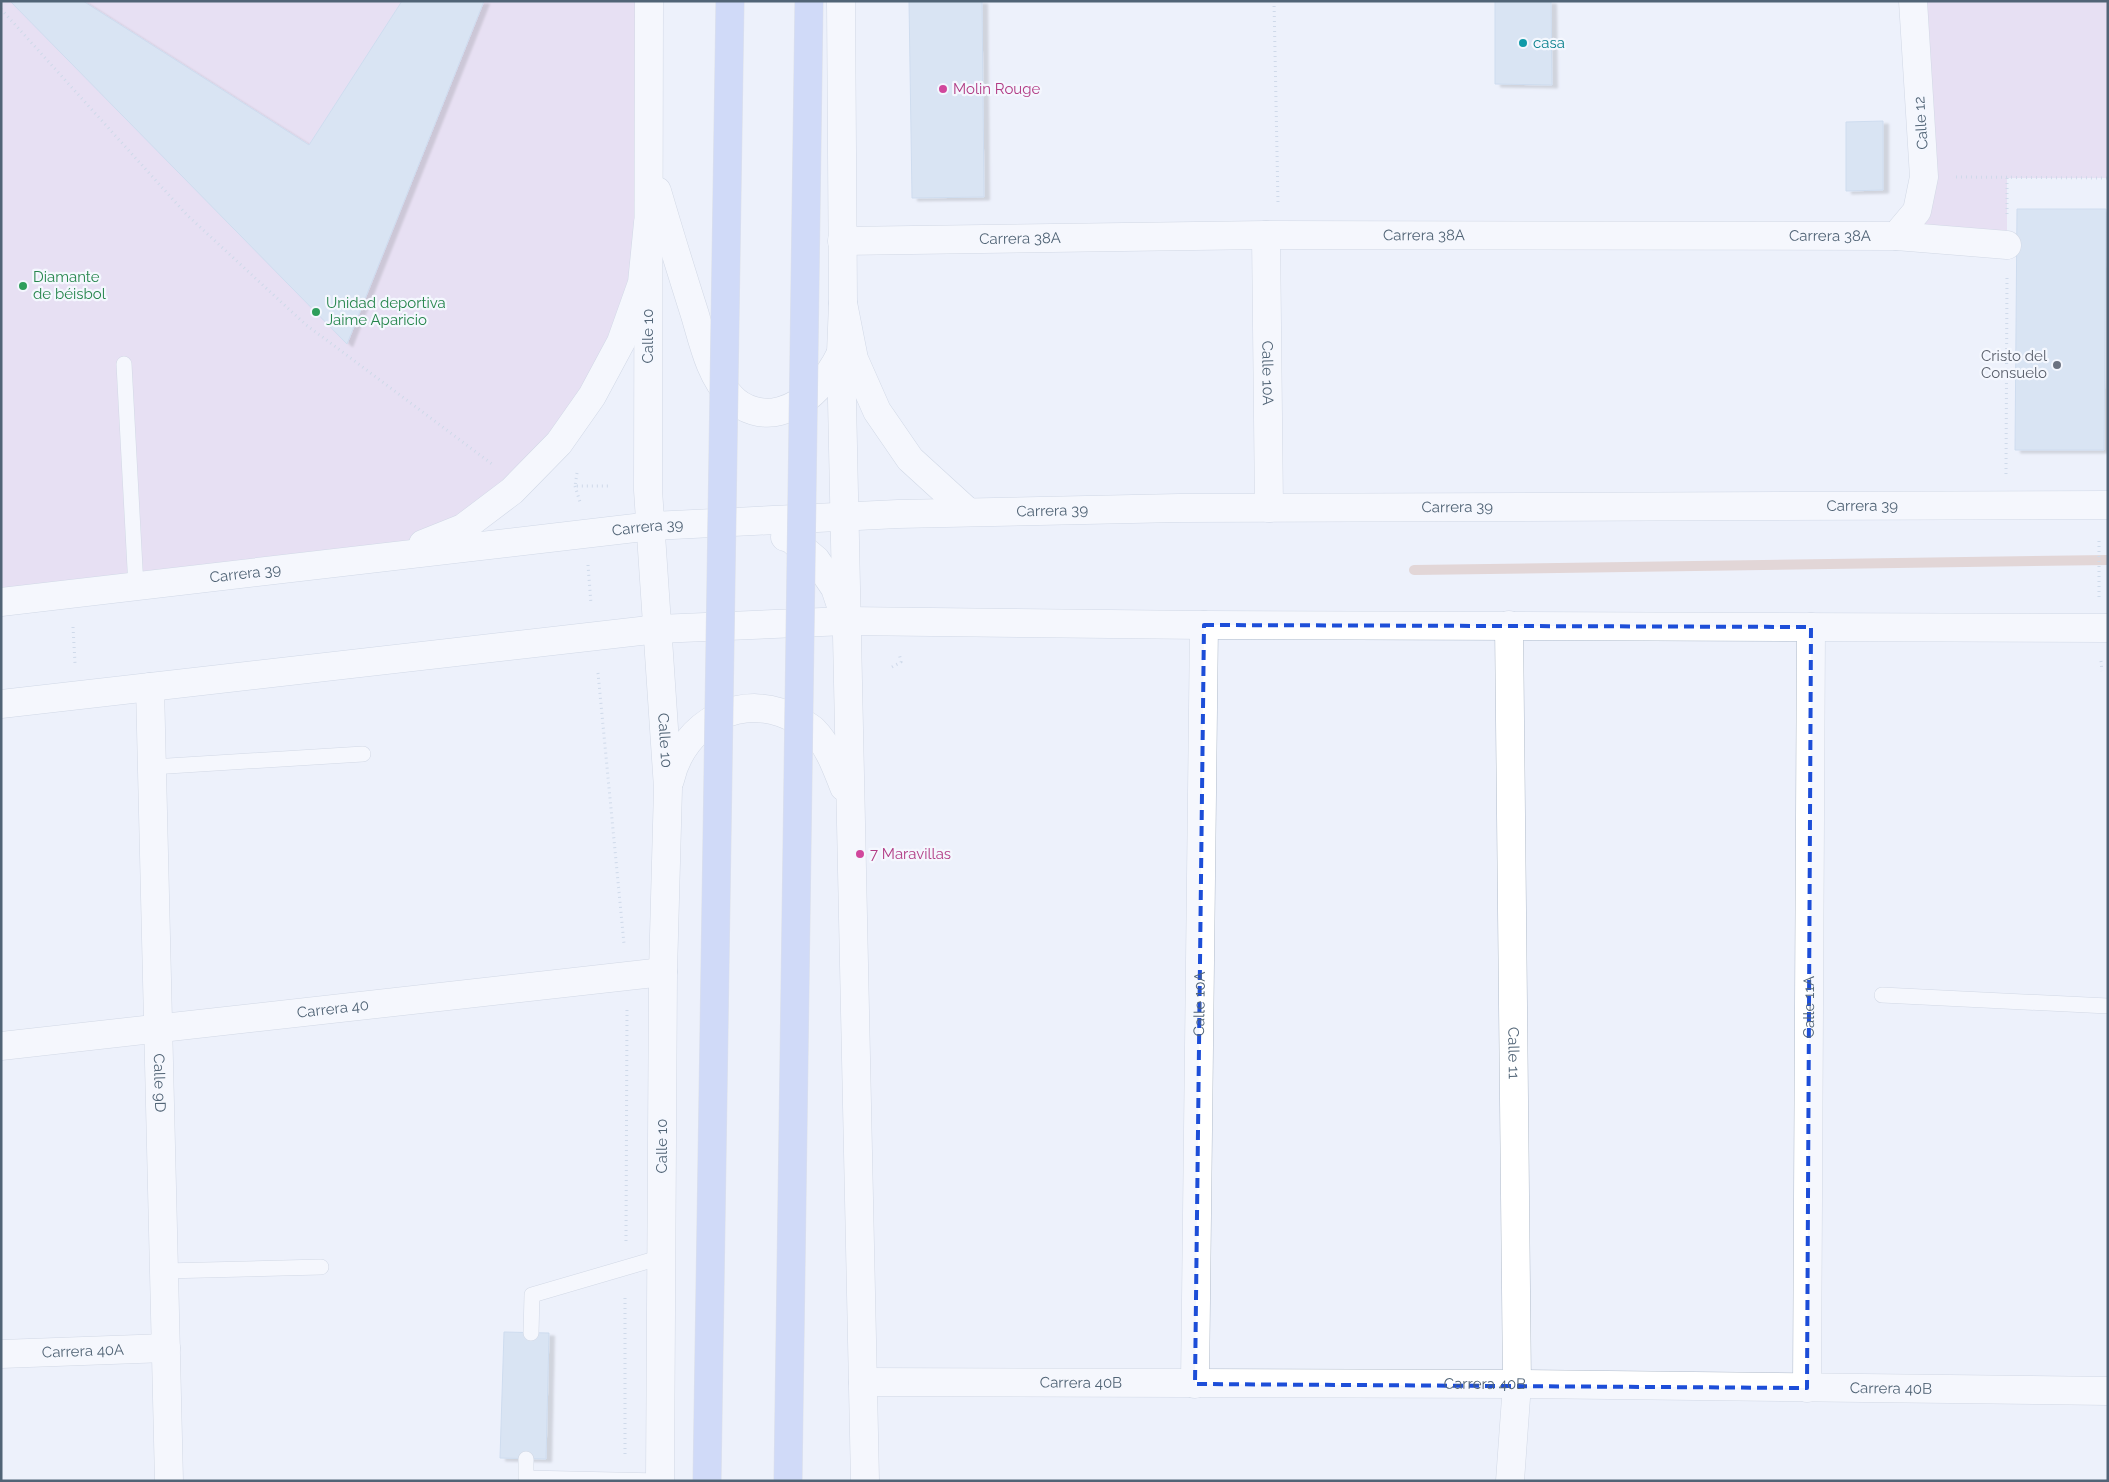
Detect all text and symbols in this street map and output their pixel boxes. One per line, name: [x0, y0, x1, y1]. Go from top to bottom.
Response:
place label: casa: [1533, 34, 1565, 52]
marker: casa: [1517, 37, 1529, 49]
place label: Molin Rouge: [953, 80, 1041, 98]
marker: Molin Rouge: [937, 83, 949, 95]
street label: Calle 12: [1910, 96, 1932, 150]
street label: Carrera 38A: [1383, 226, 1465, 244]
street label: Carrera 38A: [1789, 227, 1871, 245]
street label: Carrera 38A: [979, 229, 1061, 248]
place label: Diamante de béisbol: [33, 268, 107, 303]
marker: Diamante de béisbol: [17, 280, 29, 292]
place label: Unidad deportiva Jaime Aparicio: [326, 294, 446, 329]
marker: Unidad deportiva Jaime Aparicio: [310, 306, 322, 318]
street label: Calle 10: [639, 309, 657, 363]
street label: Calle 10A: [1258, 341, 1277, 405]
place label: Cristo del Consuelo: [1981, 347, 2048, 382]
marker: Cristo del Consuelo: [2051, 359, 2063, 371]
street label: Carrera 39: [1826, 497, 1898, 515]
street label: Carrera 39: [1421, 498, 1493, 516]
street label: Carrera 39: [1016, 501, 1088, 520]
street label: Carrera 39: [611, 515, 684, 540]
street label: Carrera 39: [209, 560, 282, 587]
street label: Calle 10: [654, 712, 676, 768]
place label: 7 Maravillas: [870, 845, 951, 863]
marker: 7 Maravillas: [854, 848, 866, 860]
street label: Calle 10A: [1190, 972, 1209, 1037]
street label: Calle 11A: [1800, 976, 1818, 1038]
street label: Carrera 40: [296, 996, 370, 1022]
street label: Calle 11: [1504, 1027, 1523, 1080]
street label: Calle 9D: [150, 1053, 169, 1113]
street label: Calle 10: [653, 1119, 671, 1173]
street label: Carrera 40A: [42, 1341, 124, 1362]
street label: Carrera 40B: [1040, 1374, 1122, 1392]
street label: Carrera 40B: [1444, 1375, 1526, 1393]
street label: Carrera 40B: [1850, 1379, 1932, 1398]

